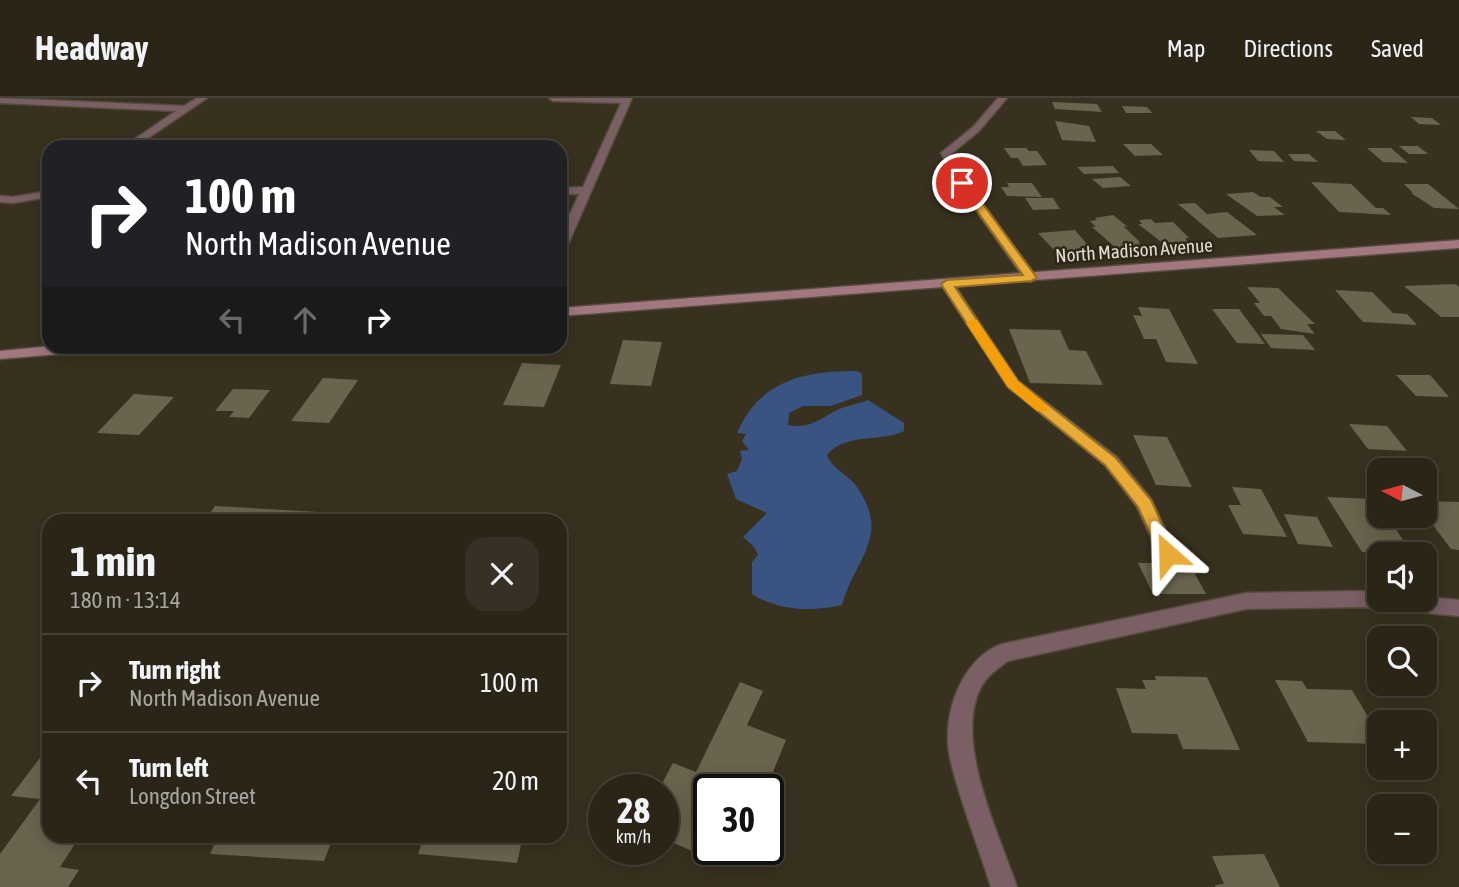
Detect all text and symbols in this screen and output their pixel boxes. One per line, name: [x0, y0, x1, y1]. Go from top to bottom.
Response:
text: Headway: [35, 29, 148, 67]
text: Map: [1167, 35, 1205, 62]
text: Directions: [1243, 35, 1333, 62]
text: Saved: [1371, 35, 1424, 62]
pin: [932, 153, 992, 213]
icon: arrive: [943, 164, 981, 202]
text: 100 m: [185, 167, 296, 223]
icon: right: [70, 168, 161, 259]
text: North Madison Avenue: [185, 225, 451, 262]
street label: North Madison Avenue: [1055, 234, 1213, 266]
icon: left: [213, 301, 251, 339]
icon: ahead: [286, 301, 324, 339]
icon: right: [359, 301, 397, 339]
north arrow: [1367, 458, 1437, 528]
map controls: [1367, 458, 1437, 864]
position arrow: [1131, 517, 1205, 591]
text: 1 min: [70, 537, 156, 585]
button: close: [465, 537, 539, 611]
button: sound: [1367, 542, 1437, 612]
text: 180 m · 13:14: [70, 587, 181, 613]
button: search: [1367, 626, 1437, 696]
text: Turn right: [129, 655, 220, 685]
icon: right: [70, 664, 108, 702]
text: 100 m: [480, 668, 539, 698]
text: North Madison Avenue: [129, 685, 320, 711]
button: +: [1367, 710, 1437, 780]
text: Turn left: [129, 753, 209, 783]
icon: left: [70, 762, 108, 800]
text: 20 m: [492, 766, 539, 796]
speed limit sign: 30: [693, 774, 784, 865]
text: Longdon Street: [129, 783, 256, 809]
text: 28: [617, 790, 650, 830]
button: −: [1367, 794, 1437, 864]
text: km/h: [616, 826, 651, 847]

